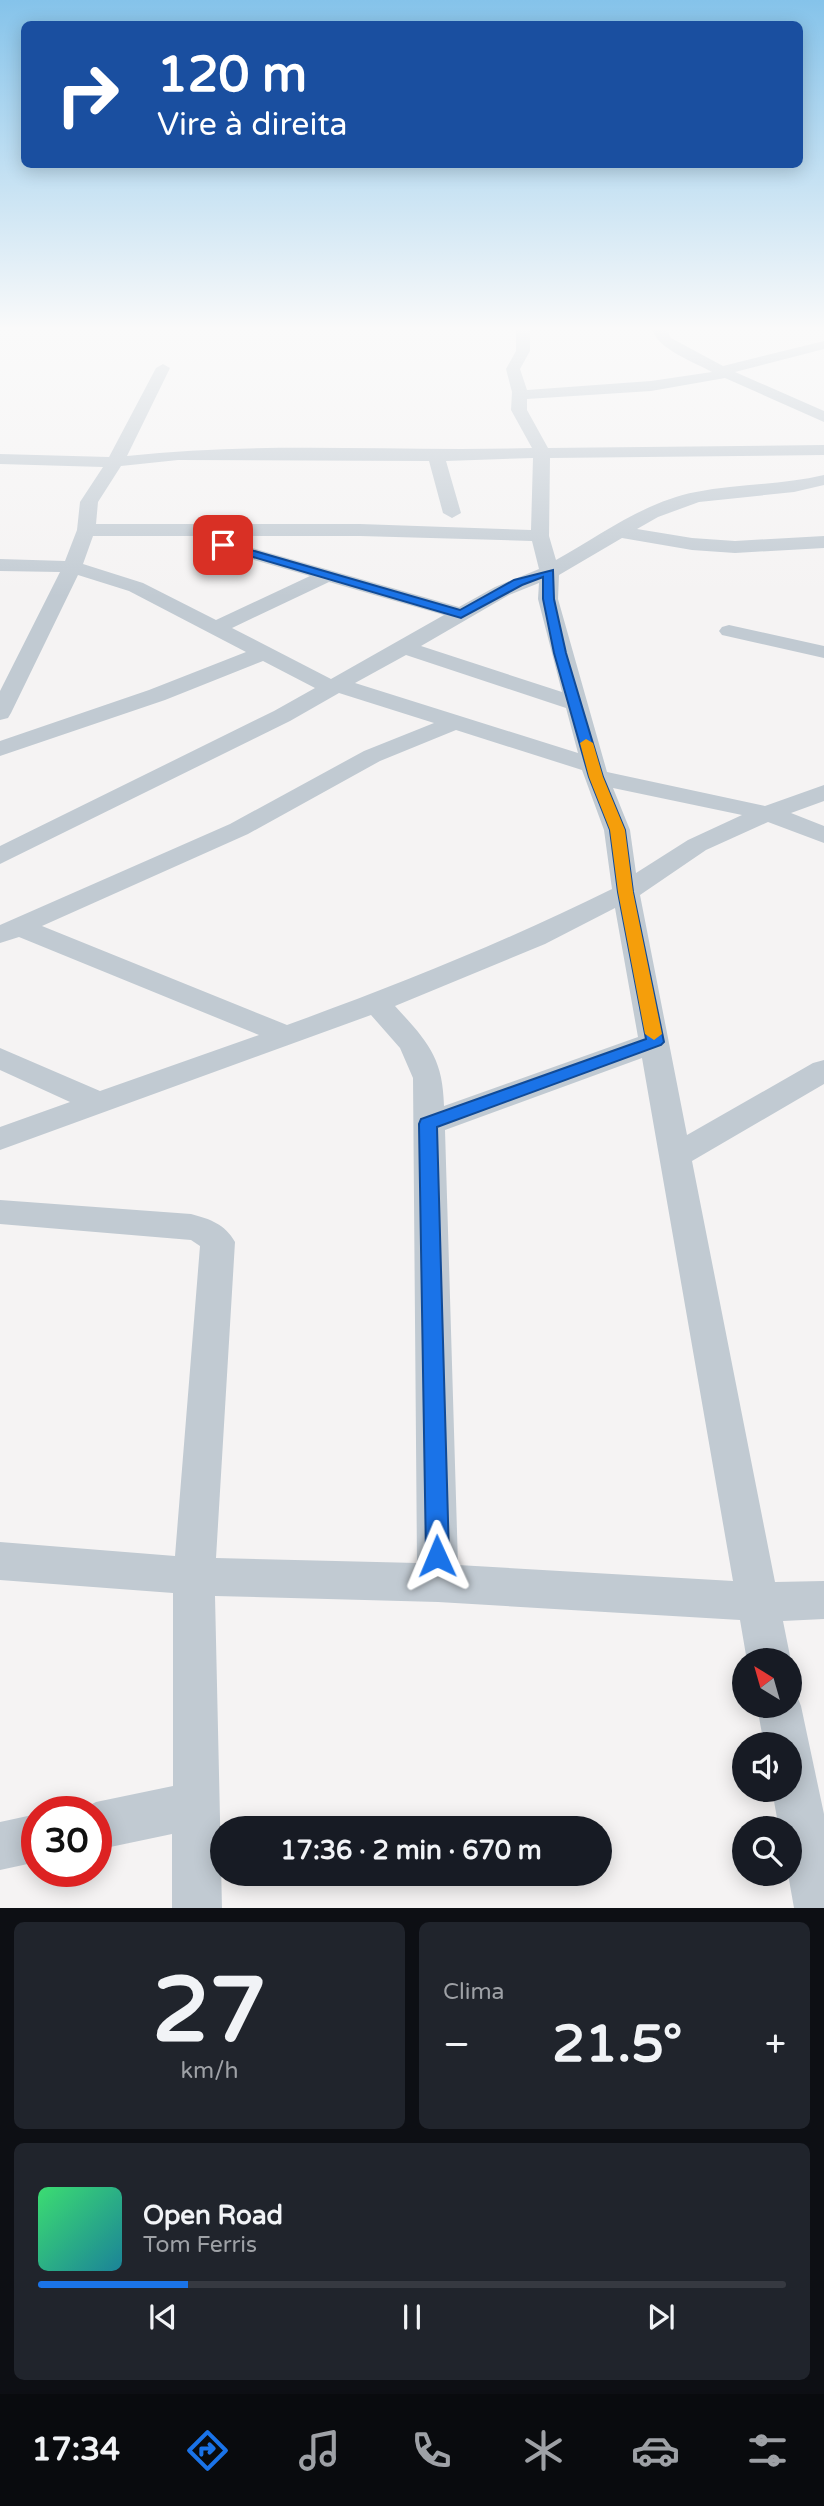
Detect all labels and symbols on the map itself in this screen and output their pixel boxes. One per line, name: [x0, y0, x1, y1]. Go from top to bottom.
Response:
pin: [193, 515, 253, 575]
position arrow: [400, 1519, 474, 1593]
north arrow: [732, 1648, 802, 1718]
speed limit sign: 30: [21, 1796, 112, 1887]

